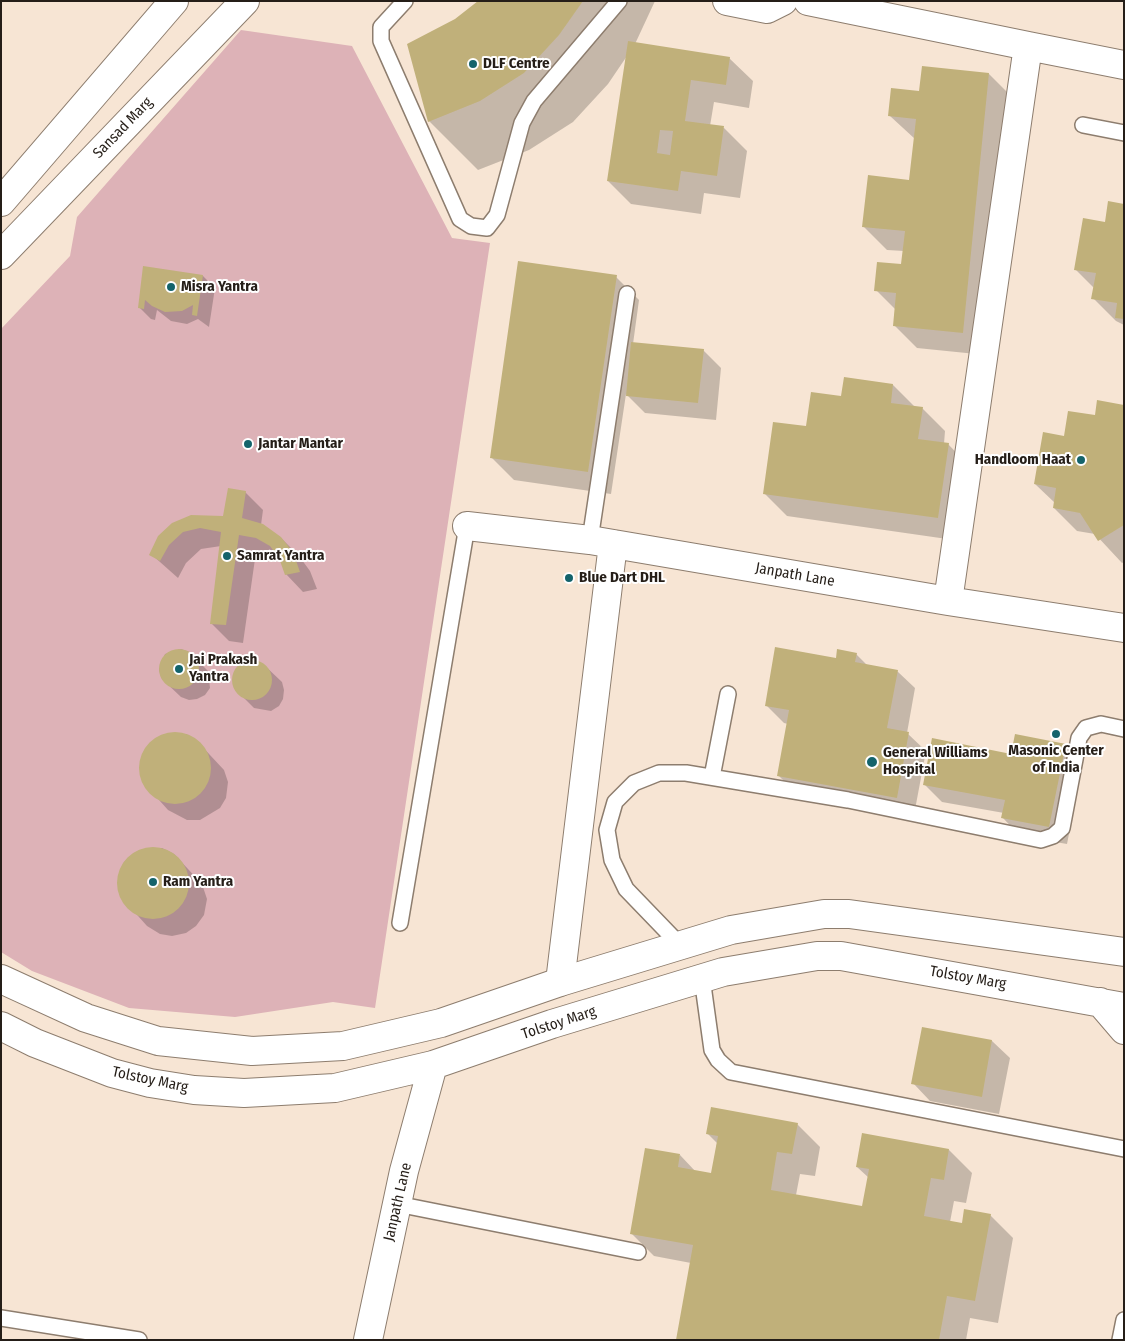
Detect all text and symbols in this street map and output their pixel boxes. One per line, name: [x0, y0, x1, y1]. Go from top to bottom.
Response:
place label: DLF Centre: [483, 55, 550, 73]
marker: DLF Centre: [467, 58, 479, 70]
street label: Sansad Marg: [89, 94, 157, 162]
place label: Misra Yantra: [181, 278, 258, 296]
marker: Misra Yantra: [165, 281, 177, 293]
place label: Jantar Mantar: [258, 435, 343, 453]
marker: Jantar Mantar: [242, 438, 254, 450]
place label: Handloom Haat: [975, 451, 1071, 469]
marker: Handloom Haat: [1075, 454, 1087, 466]
place label: Samrat Yantra: [237, 547, 325, 565]
marker: Samrat Yantra: [221, 550, 233, 562]
street label: Janpath Lane: [754, 559, 836, 591]
place label: Blue Dart DHL: [579, 569, 665, 587]
marker: Blue Dart DHL: [563, 572, 575, 584]
place label: Jai Prakash Yantra: [189, 651, 257, 686]
marker: Jai Prakash Yantra: [173, 663, 185, 675]
marker: Masonic Center of India: [1050, 728, 1062, 740]
place label: Masonic Center of India: [1008, 742, 1104, 777]
place label: General Williams Hospital: [883, 744, 988, 779]
marker: General Williams Hospital: [865, 755, 879, 769]
place label: Ram Yantra: [163, 873, 233, 891]
marker: Ram Yantra: [147, 876, 159, 888]
street label: Tolstoy Marg: [928, 962, 1008, 994]
street label: Tolstoy Marg: [520, 1003, 598, 1043]
street label: Tolstoy Marg: [110, 1063, 190, 1097]
street label: Janpath Lane: [380, 1161, 416, 1243]

